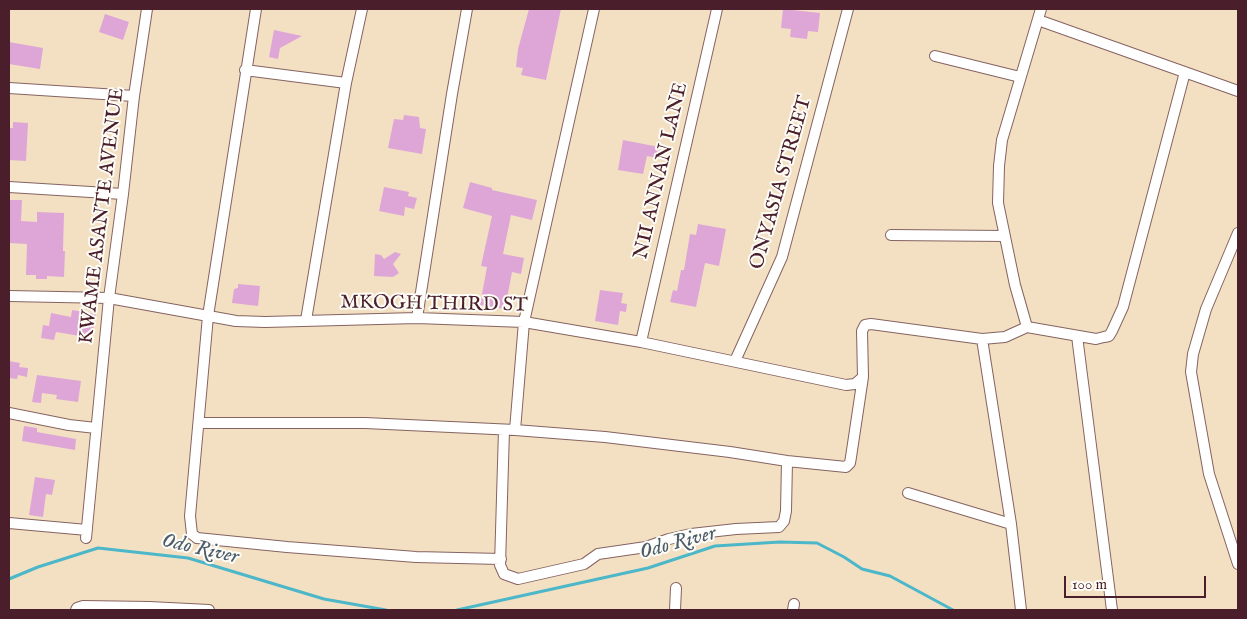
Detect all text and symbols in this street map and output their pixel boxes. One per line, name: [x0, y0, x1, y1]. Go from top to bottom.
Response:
street label: NII ANNAN LANE: [630, 80, 694, 262]
street label: KWAME ASANTE AVENUE: [75, 86, 131, 346]
street label: ONYASIA STREET: [746, 94, 818, 272]
street label: MKOGH THIRD ST: [340, 291, 528, 319]
water label: Odo River: [637, 522, 719, 566]
water label: Odo River: [159, 529, 241, 571]
scale bar: [1067, 566, 1210, 598]
text: 100 m: [1072, 575, 1107, 594]

